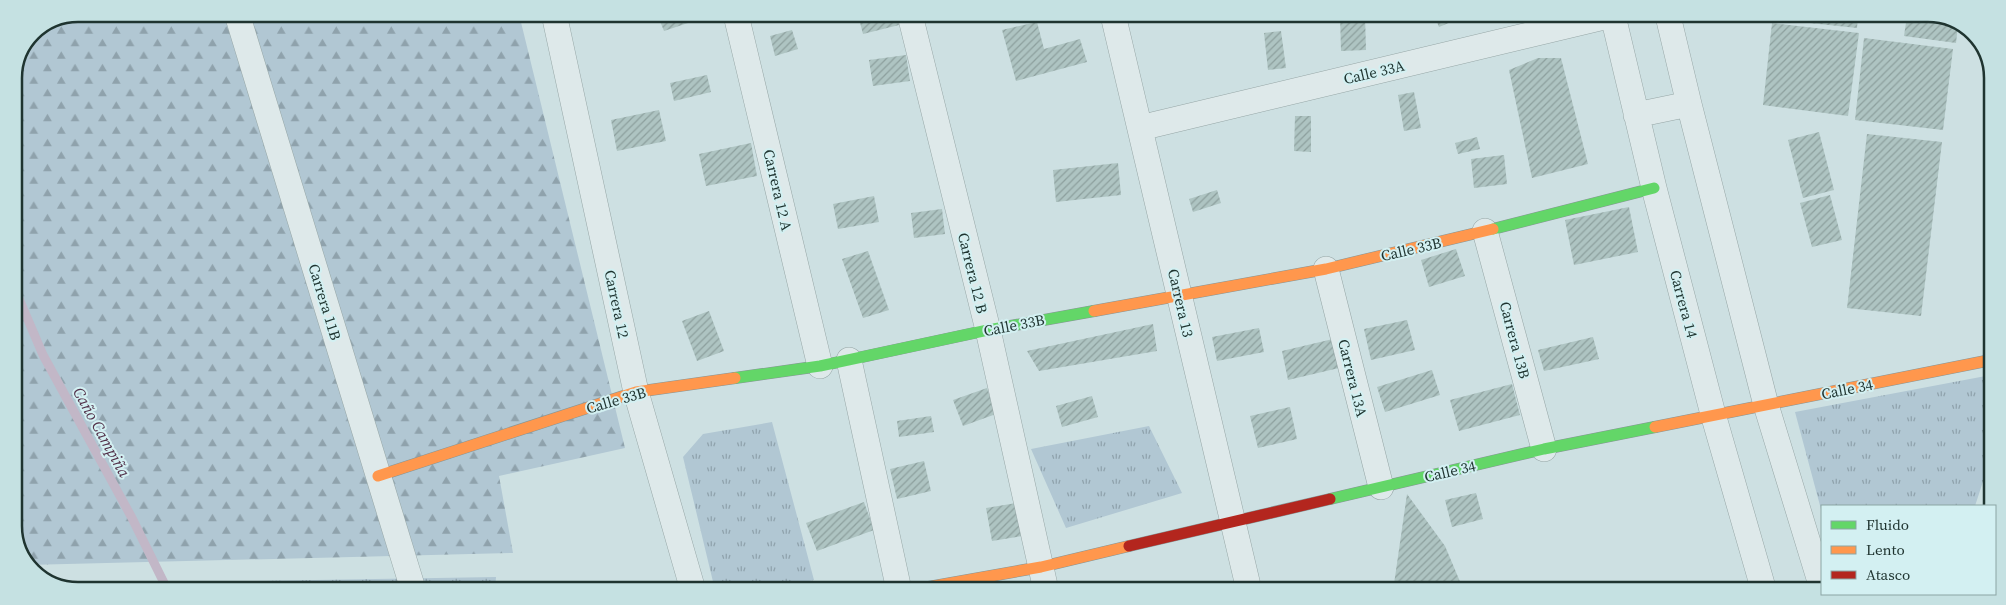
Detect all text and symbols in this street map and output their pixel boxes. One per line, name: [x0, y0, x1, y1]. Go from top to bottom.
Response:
street label: Calle 33A: [1341, 55, 1407, 89]
street label: Carrera 12 A: [758, 147, 798, 233]
street label: Carrera 12 B: [953, 230, 993, 316]
street label: Calle 33B: [1379, 232, 1443, 266]
street label: Carrera 11B: [303, 261, 347, 343]
street label: Carrera 13: [1163, 267, 1199, 339]
street label: Carrera 12: [600, 268, 634, 340]
street label: Carrera 14: [1665, 268, 1703, 341]
street label: Carrera 13B: [1495, 299, 1535, 381]
street label: Calle 33B: [982, 309, 1046, 341]
street label: Carrera 13A: [1333, 337, 1373, 419]
street label: Calle 34: [1819, 374, 1875, 404]
street label: Calle 33B: [583, 381, 649, 419]
water label: Caño Campiña: [68, 383, 136, 482]
street label: Calle 34: [1422, 455, 1478, 487]
legend: [1821, 505, 1996, 595]
text: Fluido: [1866, 514, 1909, 535]
text: Lento: [1866, 539, 1905, 560]
text: Atasco: [1866, 564, 1910, 585]

